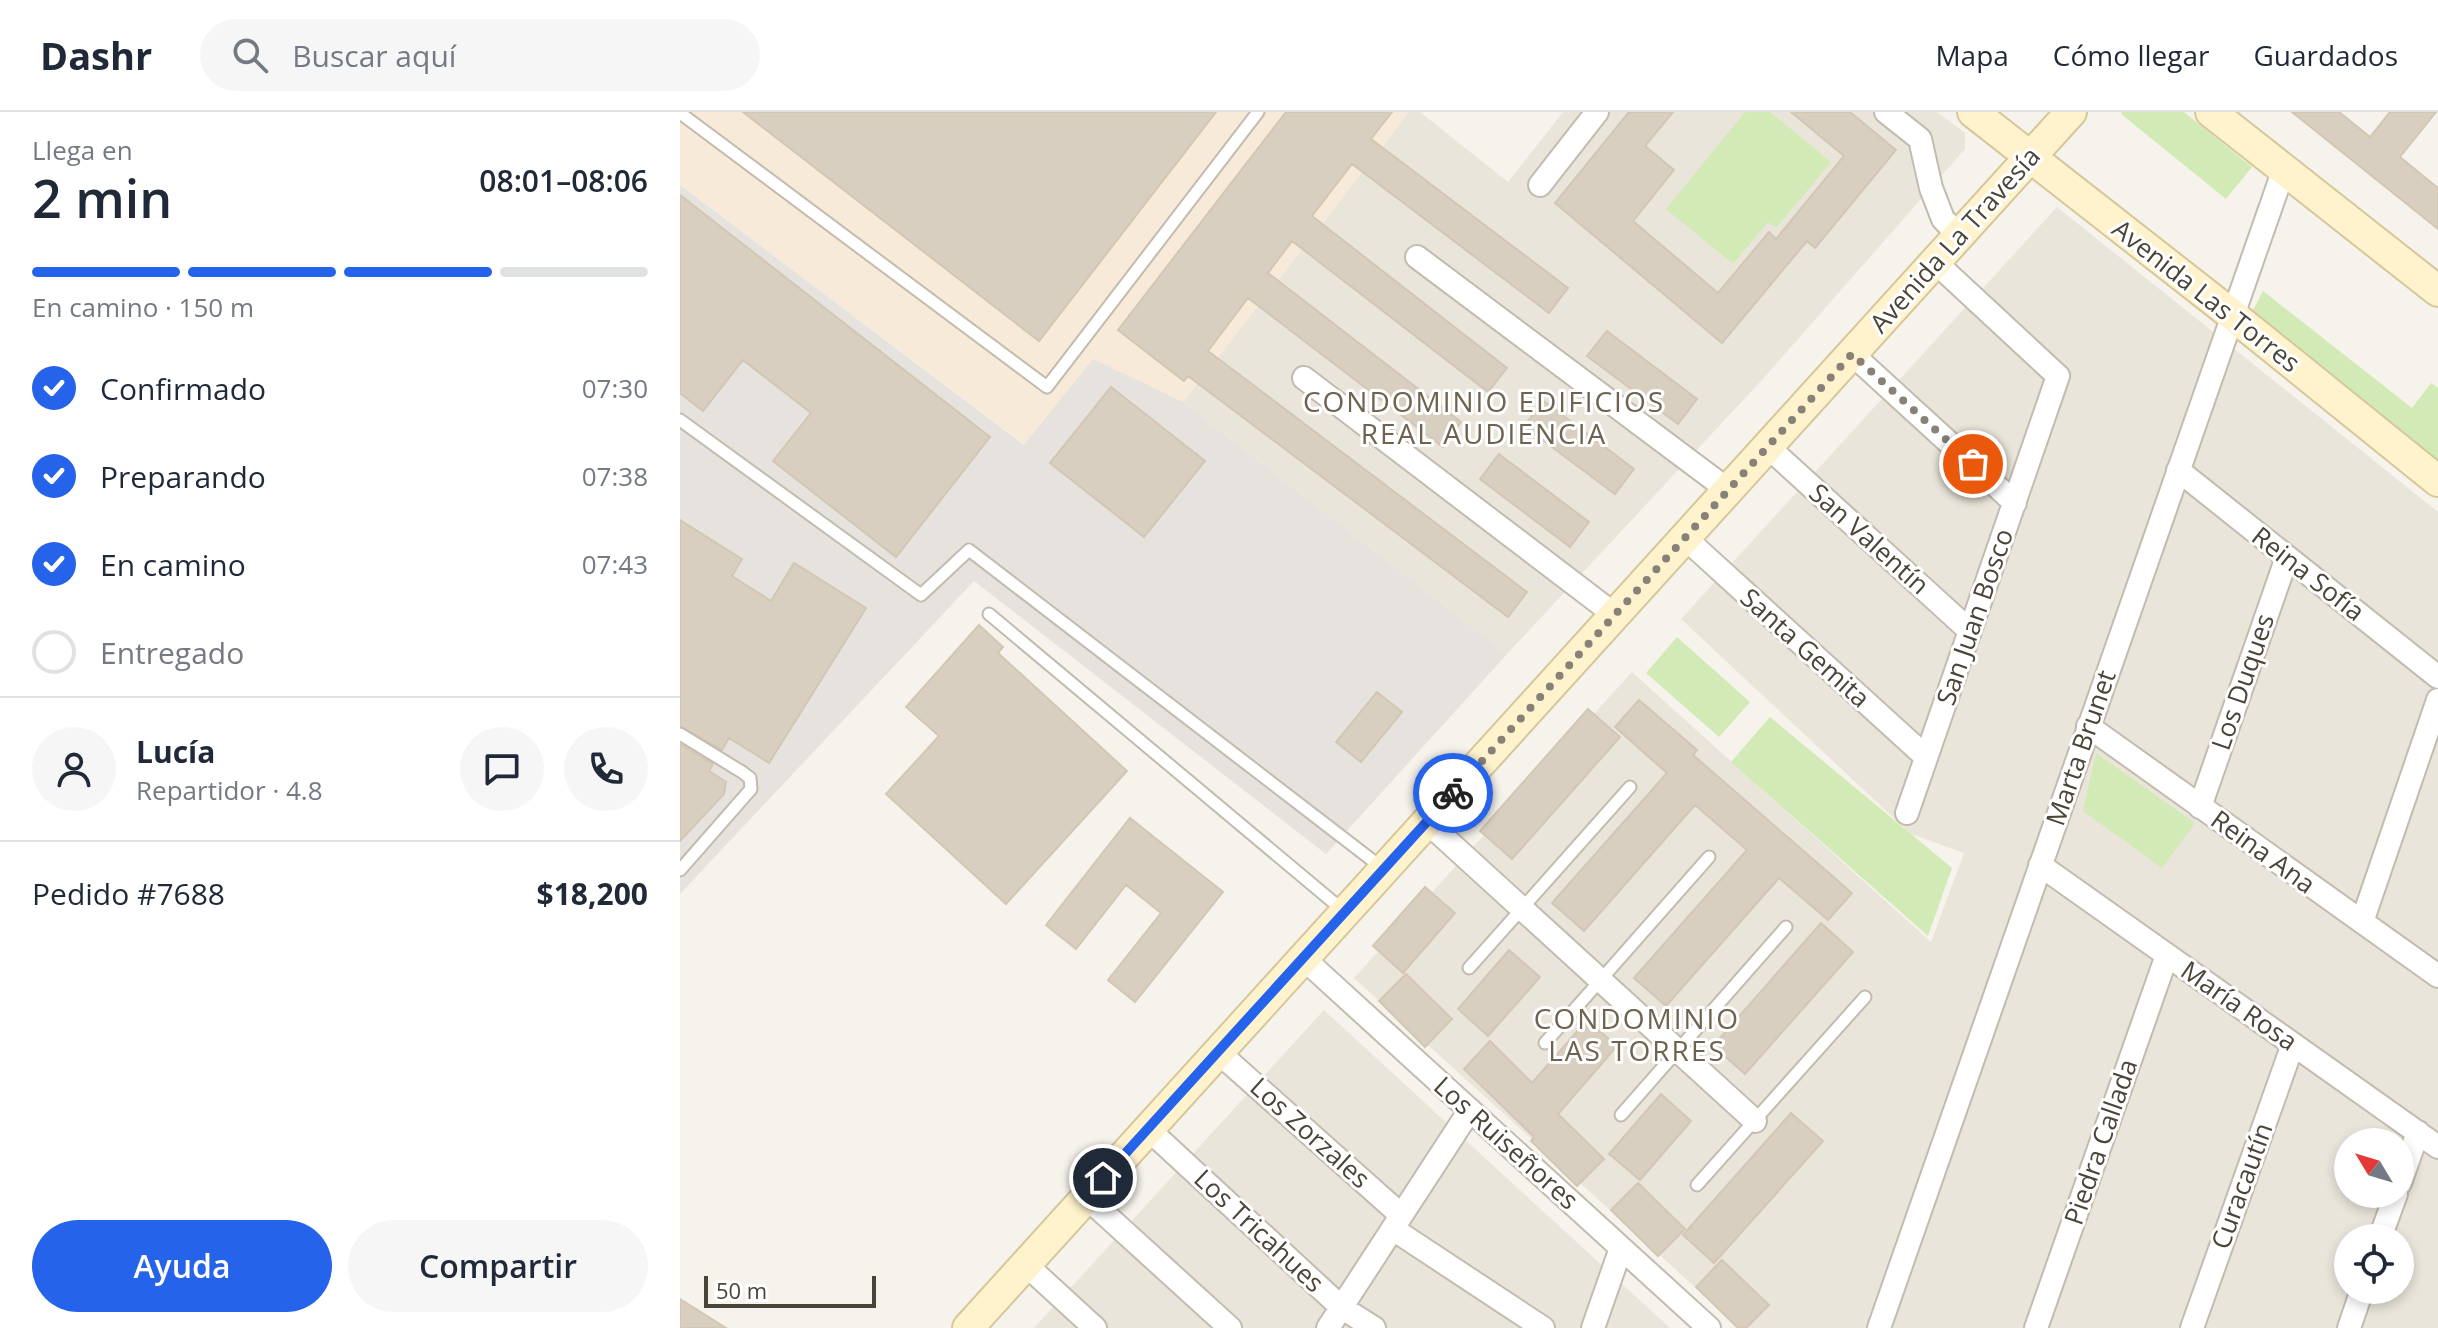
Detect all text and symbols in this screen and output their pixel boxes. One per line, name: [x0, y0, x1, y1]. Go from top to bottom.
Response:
search box: [200, 19, 760, 91]
text: Dashr: [40, 29, 152, 81]
icon: search: [228, 33, 272, 77]
text: Buscar aquí: [292, 35, 456, 76]
text: Mapa: [1935, 36, 2009, 74]
text: Cómo llegar: [2053, 36, 2209, 74]
text: Guardados: [2253, 36, 2398, 74]
text: Llega en: [32, 132, 133, 168]
street label: Avenida La Travesía: [1861, 139, 2048, 340]
text: 08:01–08:06: [479, 160, 648, 201]
text: 2 min: [32, 162, 172, 233]
street label: Avenida Las Torres: [2105, 211, 2308, 380]
text: En camino · 150 m: [32, 289, 254, 325]
icon: check: [32, 366, 76, 410]
text: Confirmado: [100, 368, 266, 409]
text: 07:30: [582, 370, 648, 406]
district label: CONDOMINIO EDIFICIOS REAL AUDIENCIA: [1303, 382, 1665, 452]
pin: [1939, 430, 2007, 498]
icon: bag: [1951, 442, 1995, 486]
icon: check: [32, 454, 76, 498]
text: Preparando: [100, 456, 266, 497]
text: 07:38: [582, 458, 648, 494]
street label: San Valentín: [1802, 475, 1938, 602]
street label: Reina Sofía: [2245, 518, 2373, 629]
street label: San Juan Bosco: [1927, 524, 2021, 710]
icon: check: [32, 542, 76, 586]
text: En camino: [100, 544, 246, 585]
text: 07:43: [582, 546, 648, 582]
street label: Santa Gemita: [1733, 579, 1878, 715]
street label: Los Duques: [2202, 609, 2282, 755]
text: Entregado: [100, 632, 244, 673]
street label: Marta Brunet: [2037, 665, 2123, 830]
button: person: [32, 727, 116, 811]
button: chat: [460, 727, 544, 811]
button: phone: [564, 727, 648, 811]
text: Lucía: [136, 731, 215, 772]
courier: [1413, 753, 1493, 833]
icon: bike: [1431, 771, 1475, 815]
text: Repartidor · 4.8: [136, 772, 323, 808]
street label: Reina Ana: [2204, 801, 2323, 901]
text: Pedido #7688: [32, 873, 225, 914]
text: $18,200: [537, 873, 648, 914]
street label: María Rosa: [2174, 952, 2305, 1059]
district label: CONDOMINIO LAS TORRES: [1534, 999, 1740, 1069]
street label: Piedra Callada: [2055, 1054, 2145, 1229]
street label: Los Ruiseñores: [1427, 1068, 1587, 1217]
street label: Los Zorzales: [1243, 1069, 1378, 1196]
street label: Curacautín: [2202, 1117, 2281, 1254]
north arrow: [2334, 1128, 2414, 1208]
map controls: [2334, 1128, 2414, 1304]
pin: [1069, 1144, 1137, 1212]
icon: home: [1081, 1156, 1125, 1200]
street label: Los Tricahues: [1187, 1161, 1333, 1300]
button: Ayuda: [32, 1220, 332, 1312]
button: Compartir: [348, 1220, 648, 1312]
button: locate: [2334, 1224, 2414, 1304]
scale bar: [704, 1272, 876, 1308]
text: 50 m: [716, 1275, 767, 1305]

